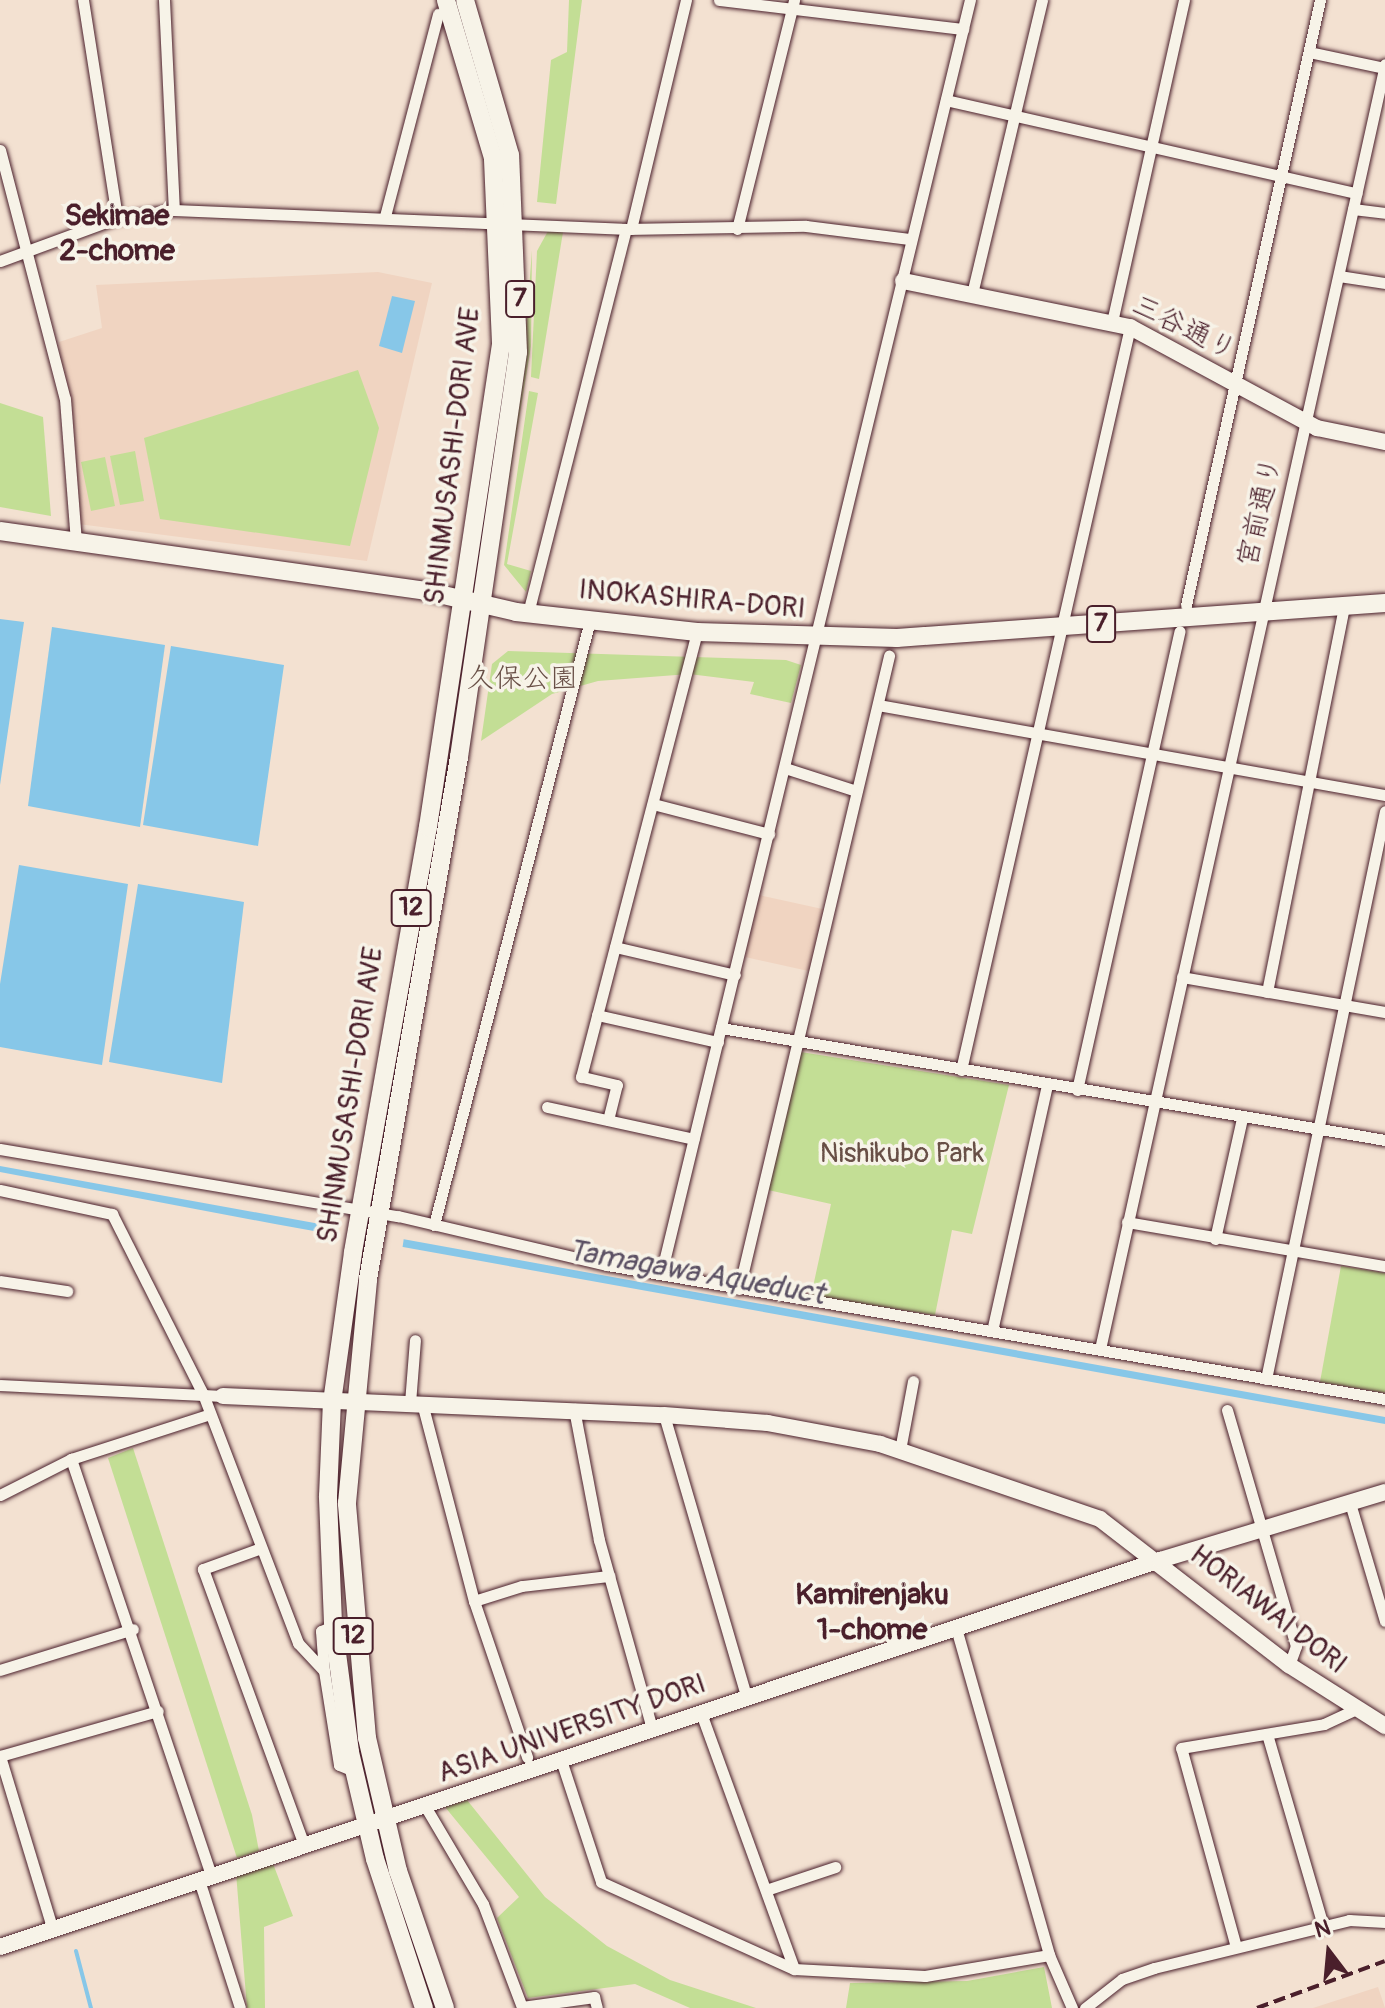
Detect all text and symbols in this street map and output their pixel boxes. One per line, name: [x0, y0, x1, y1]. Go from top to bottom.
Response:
district label: Sekimae 2-chome: [59, 198, 175, 268]
road number: 7: [504, 277, 536, 321]
street label: 三谷通り: [1126, 288, 1242, 368]
street label: SHINMUSASHI-DORI AVE: [418, 305, 488, 607]
street label: 宮前通り: [1231, 454, 1289, 570]
street label: INOKASHIRA-DORI: [577, 573, 807, 627]
road number: 7: [1085, 602, 1117, 646]
park label: 久保公園: [466, 662, 578, 696]
road number: 12: [389, 886, 433, 930]
street label: SHINMUSASHI-DORI AVE: [311, 945, 391, 1245]
park label: Nishikubo Park: [820, 1137, 984, 1171]
water label: Tamagawa Aqueduct: [565, 1233, 827, 1313]
street label: HORIAWAI DORI: [1183, 1538, 1353, 1682]
district label: Kamirenjaku 1-chome: [795, 1577, 949, 1648]
road number: 12: [331, 1614, 375, 1658]
street label: ASIA UNIVERSITY DORI: [434, 1667, 710, 1791]
north arrow: [1289, 1912, 1369, 1992]
text: N: [1311, 1913, 1333, 1944]

